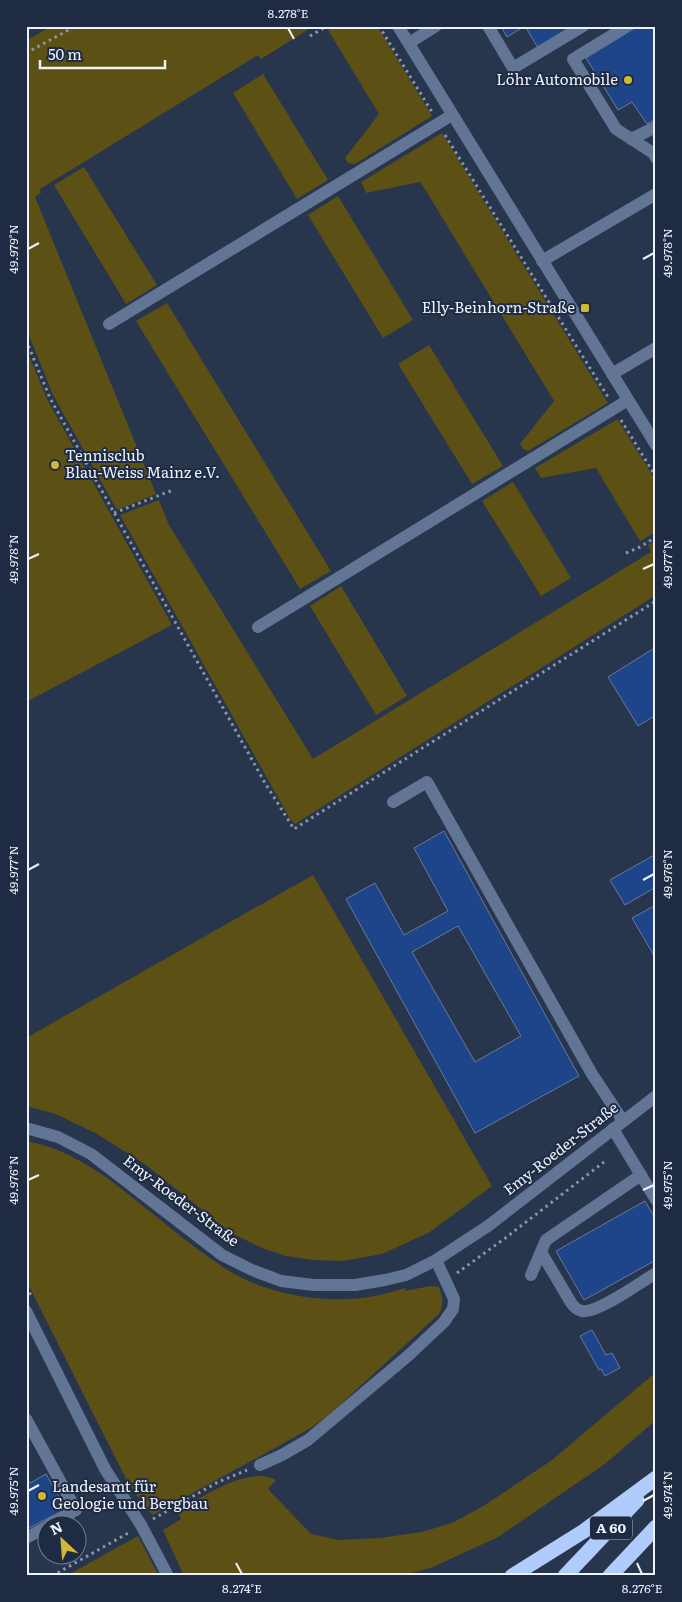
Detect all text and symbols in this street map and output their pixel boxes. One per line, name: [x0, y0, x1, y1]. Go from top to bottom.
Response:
text: 8.278°E: [268, 4, 309, 22]
scale bar: [40, 38, 165, 70]
text: 50 m: [48, 42, 82, 65]
place label: Löhr Automobile: [496, 67, 618, 90]
marker: Löhr Automobile: [622, 74, 634, 86]
text: 49.979°N: [4, 224, 22, 274]
text: 49.978°N: [658, 228, 676, 278]
place label: Elly-Beinhorn-Straße: [422, 295, 575, 318]
marker: Elly-Beinhorn-Straße: [579, 302, 591, 314]
place label: Tennisclub Blau-Weiss Mainz e.V.: [65, 443, 220, 483]
marker: Tennisclub Blau-Weiss Mainz e.V.: [49, 459, 61, 471]
text: 49.978°N: [4, 534, 22, 584]
text: 49.977°N: [658, 539, 676, 589]
text: 49.977°N: [4, 845, 22, 895]
text: 49.976°N: [658, 849, 676, 899]
street label: Emy-Roeder-Straße: [498, 1095, 623, 1200]
street label: Emy-Roeder-Straße: [119, 1148, 245, 1251]
text: 49.976°N: [4, 1155, 22, 1205]
text: 49.975°N: [658, 1161, 676, 1209]
text: 49.975°N: [4, 1467, 22, 1515]
text: 49.974°N: [658, 1471, 676, 1519]
place label: Landesamt für Geologie und Bergbau: [52, 1474, 209, 1514]
marker: Landesamt für Geologie und Bergbau: [36, 1490, 48, 1502]
north arrow: [38, 1514, 88, 1564]
text: N: [46, 1516, 66, 1539]
road number: A 60: [590, 1516, 632, 1540]
text: 8.274°E: [222, 1579, 262, 1597]
text: 8.276°E: [622, 1579, 663, 1597]

